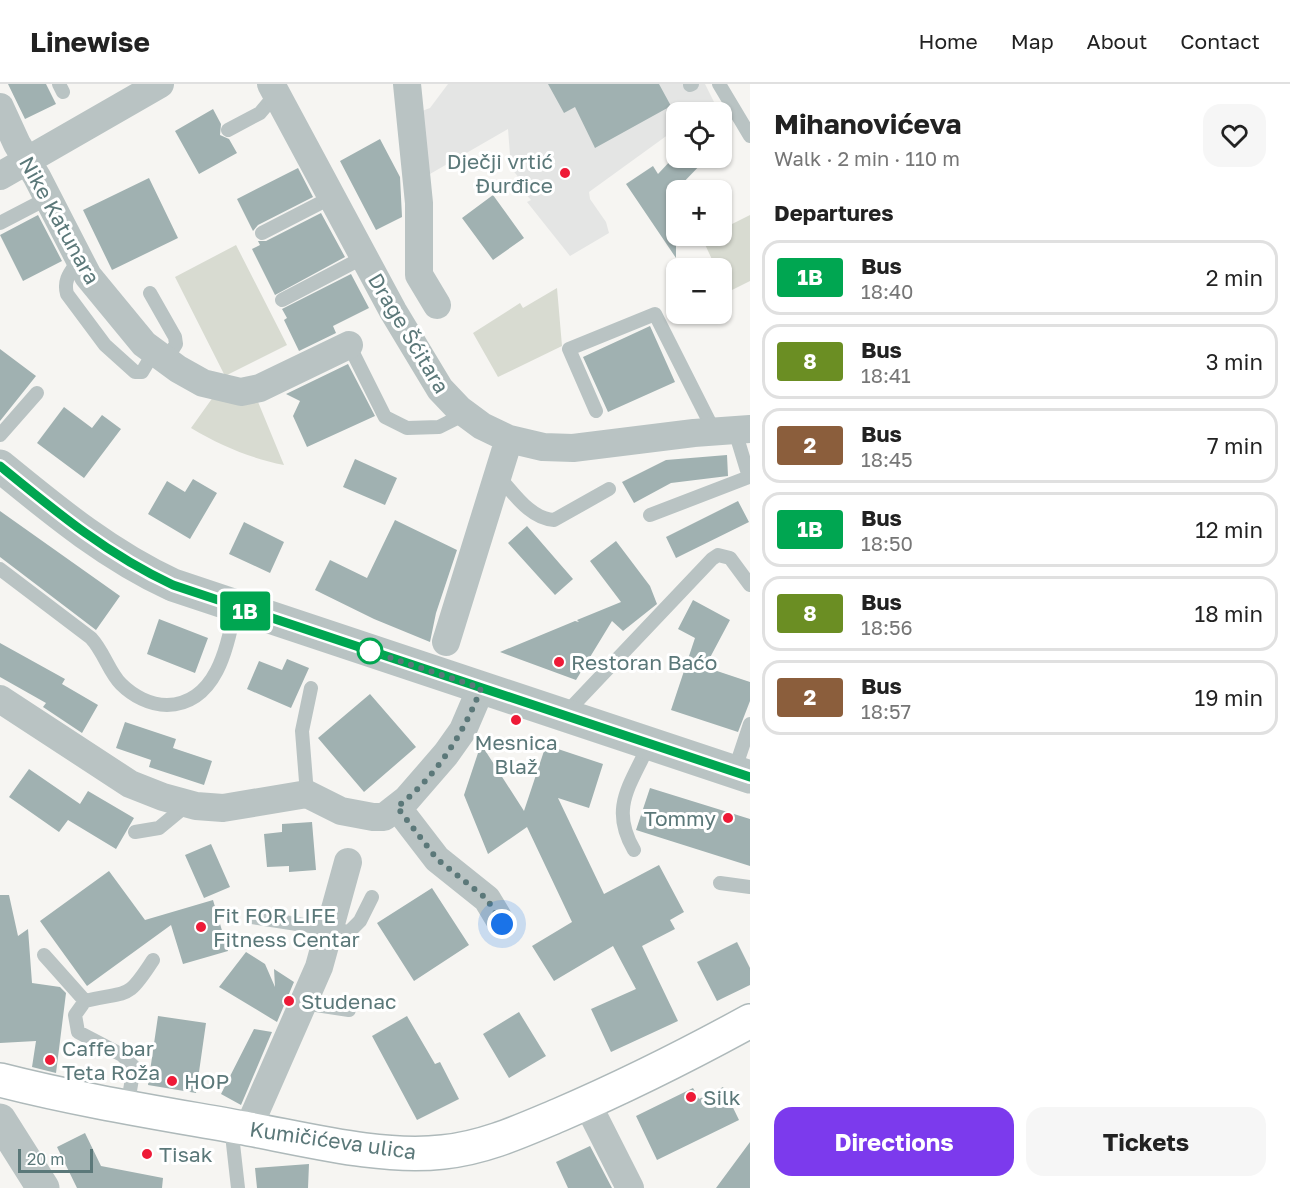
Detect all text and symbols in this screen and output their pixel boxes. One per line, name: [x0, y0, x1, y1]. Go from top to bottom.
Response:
text: Linewise: [30, 25, 150, 58]
text: Home: [918, 28, 978, 54]
text: Map: [1011, 28, 1054, 54]
text: About: [1087, 28, 1147, 54]
text: Contact: [1180, 28, 1260, 54]
map controls: [666, 102, 732, 324]
button: locate: [666, 102, 732, 168]
button: heart: [1203, 104, 1266, 167]
text: Mihanovićeva: [774, 107, 962, 140]
text: Walk · 2 min · 110 m: [774, 146, 960, 170]
place label: Dječji vrtić Đurđice: [447, 148, 553, 198]
street label: Nike Katunara: [14, 152, 106, 288]
marker: Dječji vrtić Đurđice: [558, 166, 572, 180]
button: +: [666, 180, 732, 246]
text: Departures: [774, 199, 893, 226]
text: Bus: [861, 252, 902, 279]
button: −: [666, 258, 732, 324]
text: 1B: [797, 264, 823, 290]
text: 2 min: [1206, 264, 1263, 291]
street label: Drage Šćitara: [363, 268, 455, 398]
text: 18:40: [861, 279, 914, 303]
text: Bus: [861, 336, 902, 363]
text: 8: [803, 348, 817, 374]
text: 3 min: [1206, 348, 1263, 375]
text: 18:41: [861, 363, 911, 387]
text: Bus: [861, 420, 902, 447]
text: 2: [804, 432, 816, 458]
text: 7 min: [1207, 432, 1263, 459]
text: 18:45: [861, 447, 913, 471]
text: Bus: [861, 504, 902, 531]
text: 1B: [797, 516, 823, 542]
text: 12 min: [1195, 516, 1263, 543]
text: 18:50: [861, 531, 913, 555]
text: Bus: [861, 588, 902, 615]
line badge: 1B: [218, 592, 272, 630]
text: 1B: [232, 598, 258, 624]
text: 8: [803, 600, 817, 626]
text: 18 min: [1195, 600, 1263, 627]
text: 18:56: [861, 615, 913, 639]
unlabelled marker: [357, 638, 383, 664]
place label: Restoran Baćo: [571, 649, 717, 675]
marker: Restoran Baćo: [552, 655, 566, 669]
text: Bus: [861, 672, 902, 699]
text: 2: [804, 684, 816, 710]
text: 19 min: [1195, 684, 1263, 711]
text: 18:57: [861, 699, 911, 723]
marker: Mesnica Blaž: [509, 713, 523, 727]
place label: Mesnica Blaž: [474, 729, 558, 779]
place label: Tommy: [644, 805, 716, 831]
marker: Tommy: [721, 811, 735, 825]
place label: Fit FOR LIFE Fitness Centar: [213, 902, 360, 952]
your location: [487, 909, 517, 939]
marker: Fit FOR LIFE Fitness Centar: [194, 920, 208, 934]
place label: Studenac: [301, 988, 396, 1014]
marker: Studenac: [282, 994, 296, 1008]
place label: Caffe bar Teta Roža: [62, 1035, 160, 1085]
marker: Caffe bar Teta Roža: [43, 1053, 57, 1067]
place label: HOP: [184, 1068, 229, 1094]
marker: HOP: [165, 1074, 179, 1088]
place label: Silk: [703, 1084, 741, 1110]
marker: Silk: [684, 1090, 698, 1104]
button: Directions: [774, 1107, 1014, 1176]
button: Tickets: [1026, 1107, 1266, 1176]
street label: Kumičićeva ulica: [248, 1115, 418, 1165]
place label: Tisak: [159, 1141, 213, 1167]
scale bar: [18, 1146, 93, 1174]
marker: Tisak: [140, 1147, 154, 1161]
text: 20 m: [27, 1149, 64, 1169]

